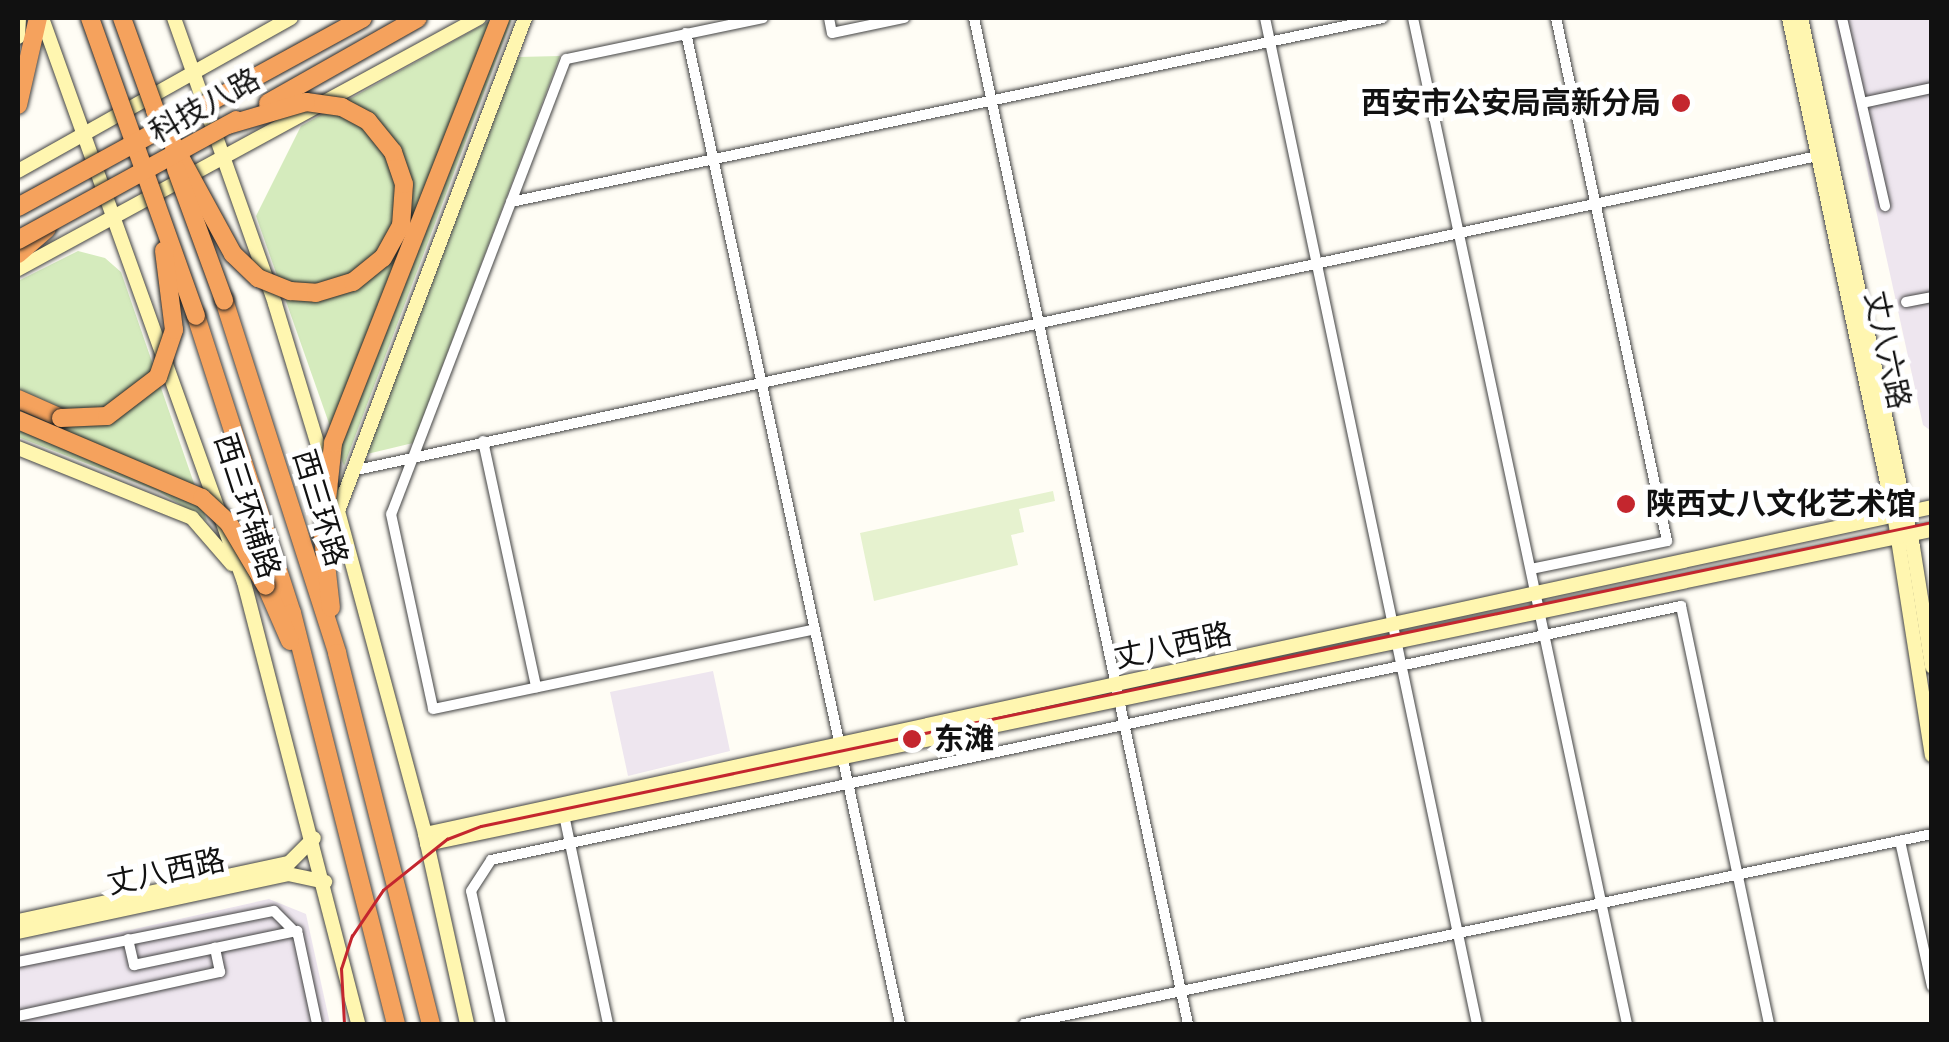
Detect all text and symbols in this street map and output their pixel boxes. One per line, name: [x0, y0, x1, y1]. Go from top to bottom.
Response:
street label: 科技八路: [144, 61, 266, 151]
place label: 西安市公安局高新分局: [1361, 85, 1661, 121]
marker: 西安市公安局高新分局: [1670, 92, 1692, 114]
street label: 丈八六路: [1857, 288, 1917, 412]
street label: 西三环辅路: [207, 429, 287, 583]
street label: 西三环路: [285, 445, 355, 571]
place label: 陕西丈八文化艺术馆: [1646, 486, 1916, 522]
marker: 陕西丈八文化艺术馆: [1615, 493, 1637, 515]
street label: 丈八西路: [1111, 616, 1235, 676]
place label: 东滩: [934, 721, 994, 757]
marker: 东滩: [899, 726, 925, 752]
street label: 丈八西路: [104, 842, 228, 902]

